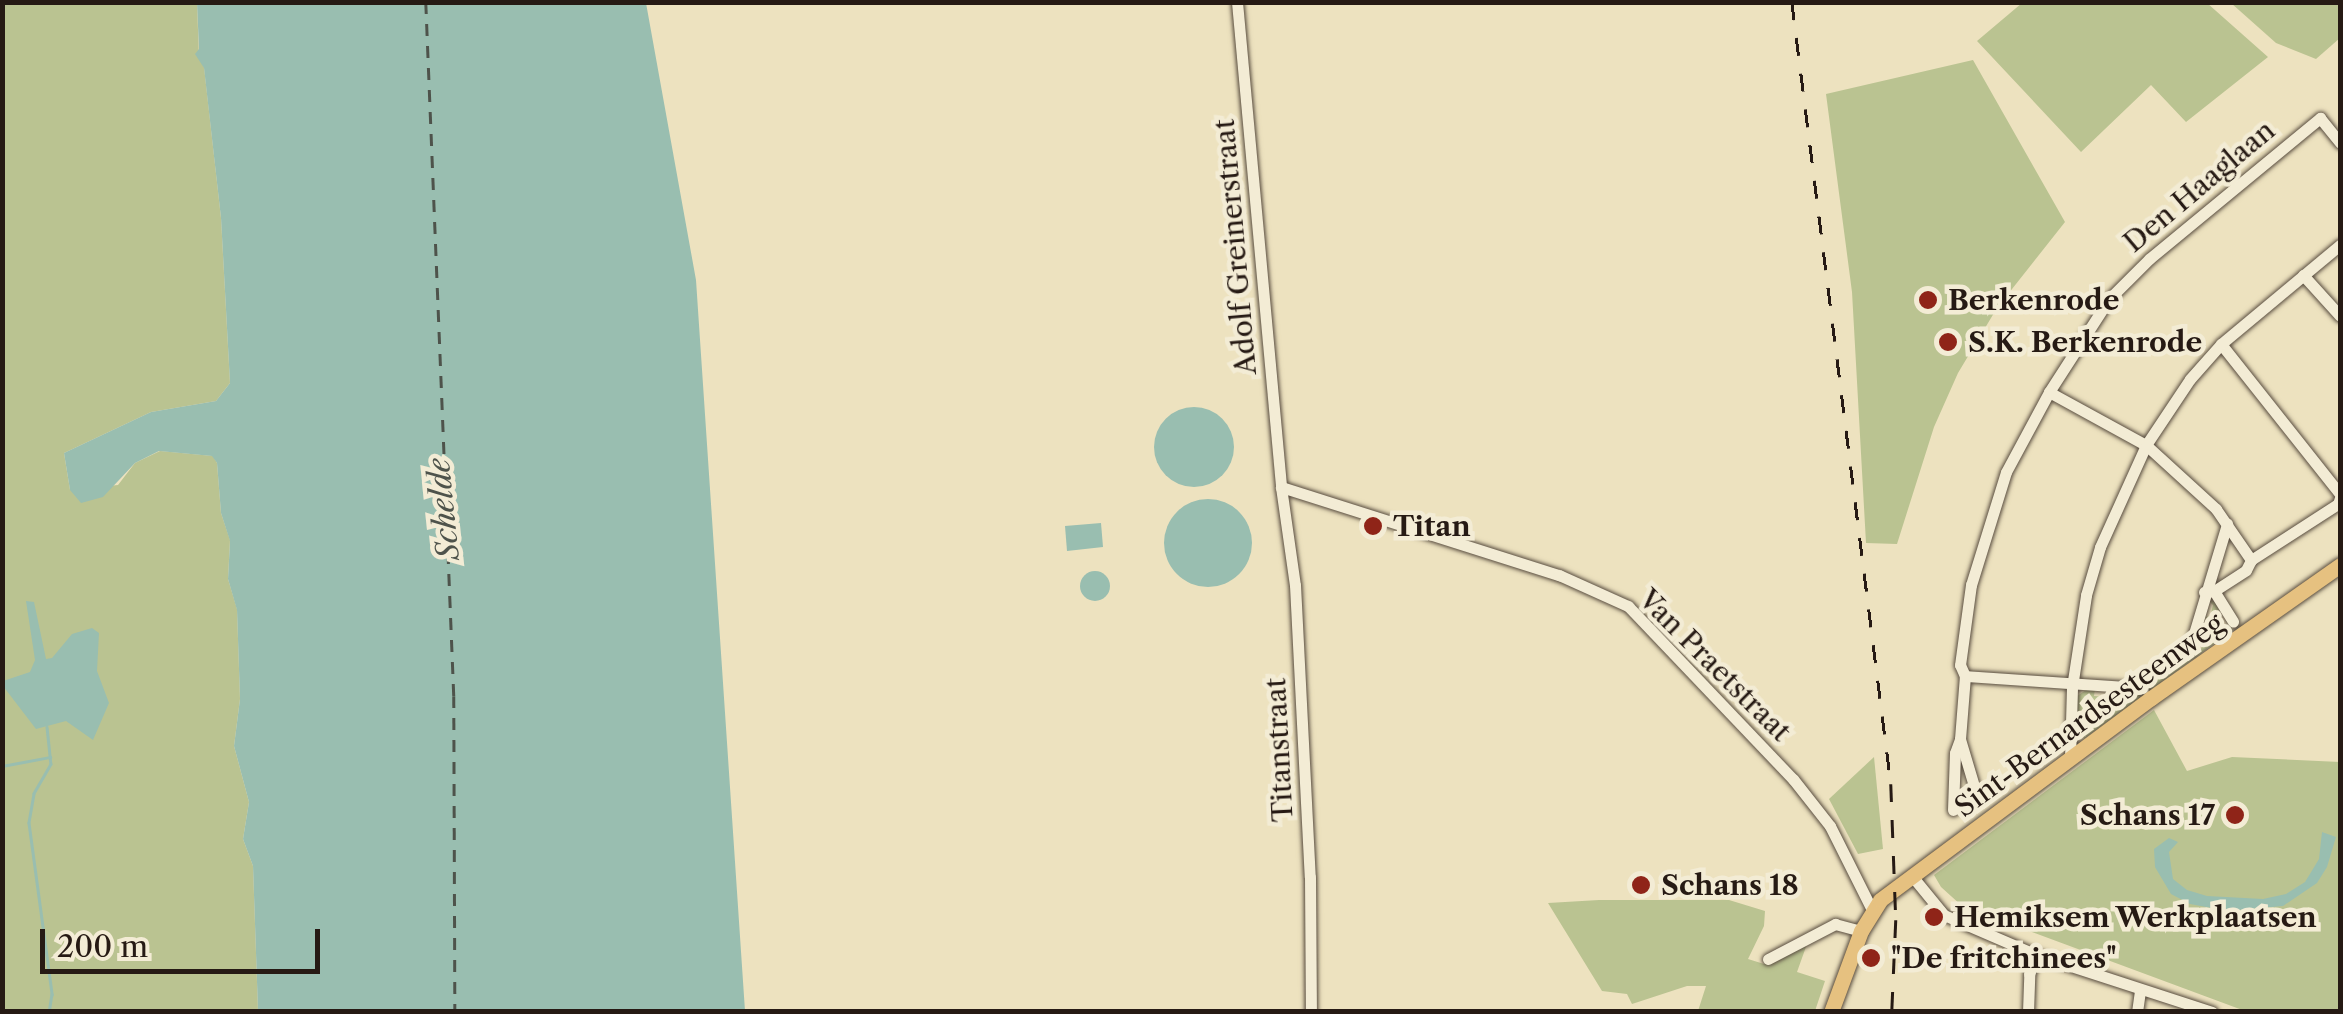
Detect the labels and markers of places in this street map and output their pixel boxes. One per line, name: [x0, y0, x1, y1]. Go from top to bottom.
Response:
place label: Berkenrode: [1948, 283, 2119, 317]
marker: Berkenrode: [1917, 289, 1939, 311]
place label: S.K. Berkenrode: [1968, 325, 2202, 359]
marker: S.K. Berkenrode: [1937, 331, 1959, 353]
place label: Titan: [1393, 509, 1471, 543]
marker: Titan: [1362, 515, 1384, 537]
place label: Schans 17: [2080, 798, 2215, 832]
marker: Schans 17: [2224, 804, 2246, 826]
place label: Schans 18: [1661, 868, 1799, 902]
marker: Schans 18: [1630, 874, 1652, 896]
place label: Hemiksem Werkplaatsen: [1954, 900, 2318, 934]
marker: Hemiksem Werkplaatsen: [1923, 906, 1945, 928]
place label: "De fritchinees": [1891, 941, 2117, 975]
marker: "De fritchinees": [1860, 947, 1882, 969]

